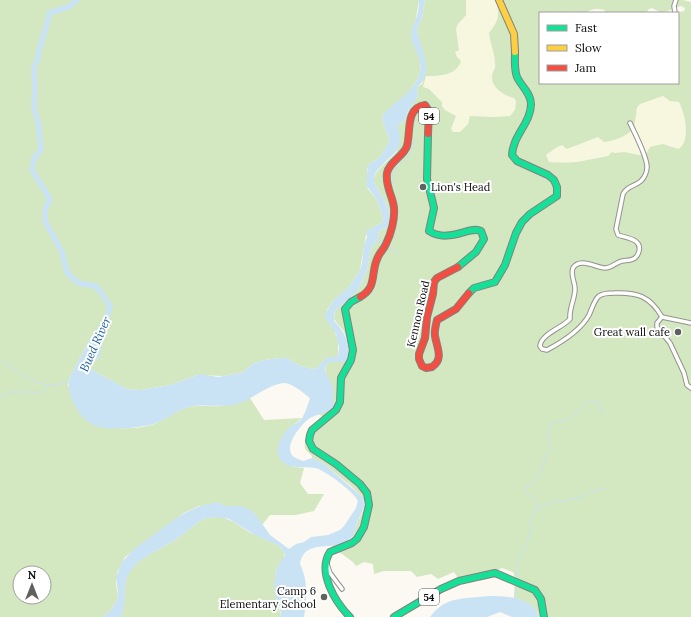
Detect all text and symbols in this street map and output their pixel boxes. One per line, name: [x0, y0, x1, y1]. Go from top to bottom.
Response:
legend: [539, 12, 679, 84]
text: Fast: [575, 20, 598, 35]
text: Slow: [575, 40, 602, 55]
text: Jam: [574, 60, 596, 75]
road number: 54: [419, 108, 439, 124]
place label: Lion's Head: [431, 180, 491, 194]
marker: Lion's Head: [418, 182, 428, 192]
street label: Kennon Road: [404, 279, 433, 349]
water label: Bued River: [76, 314, 114, 374]
place label: Great wall cafe: [594, 325, 670, 339]
marker: Great wall cafe: [673, 327, 683, 337]
north arrow: [12, 565, 52, 605]
text: N: [28, 568, 37, 582]
place label: Camp 6 Elementary School: [220, 584, 316, 611]
road number: 54: [419, 589, 439, 605]
marker: Camp 6 Elementary School: [319, 592, 329, 602]

